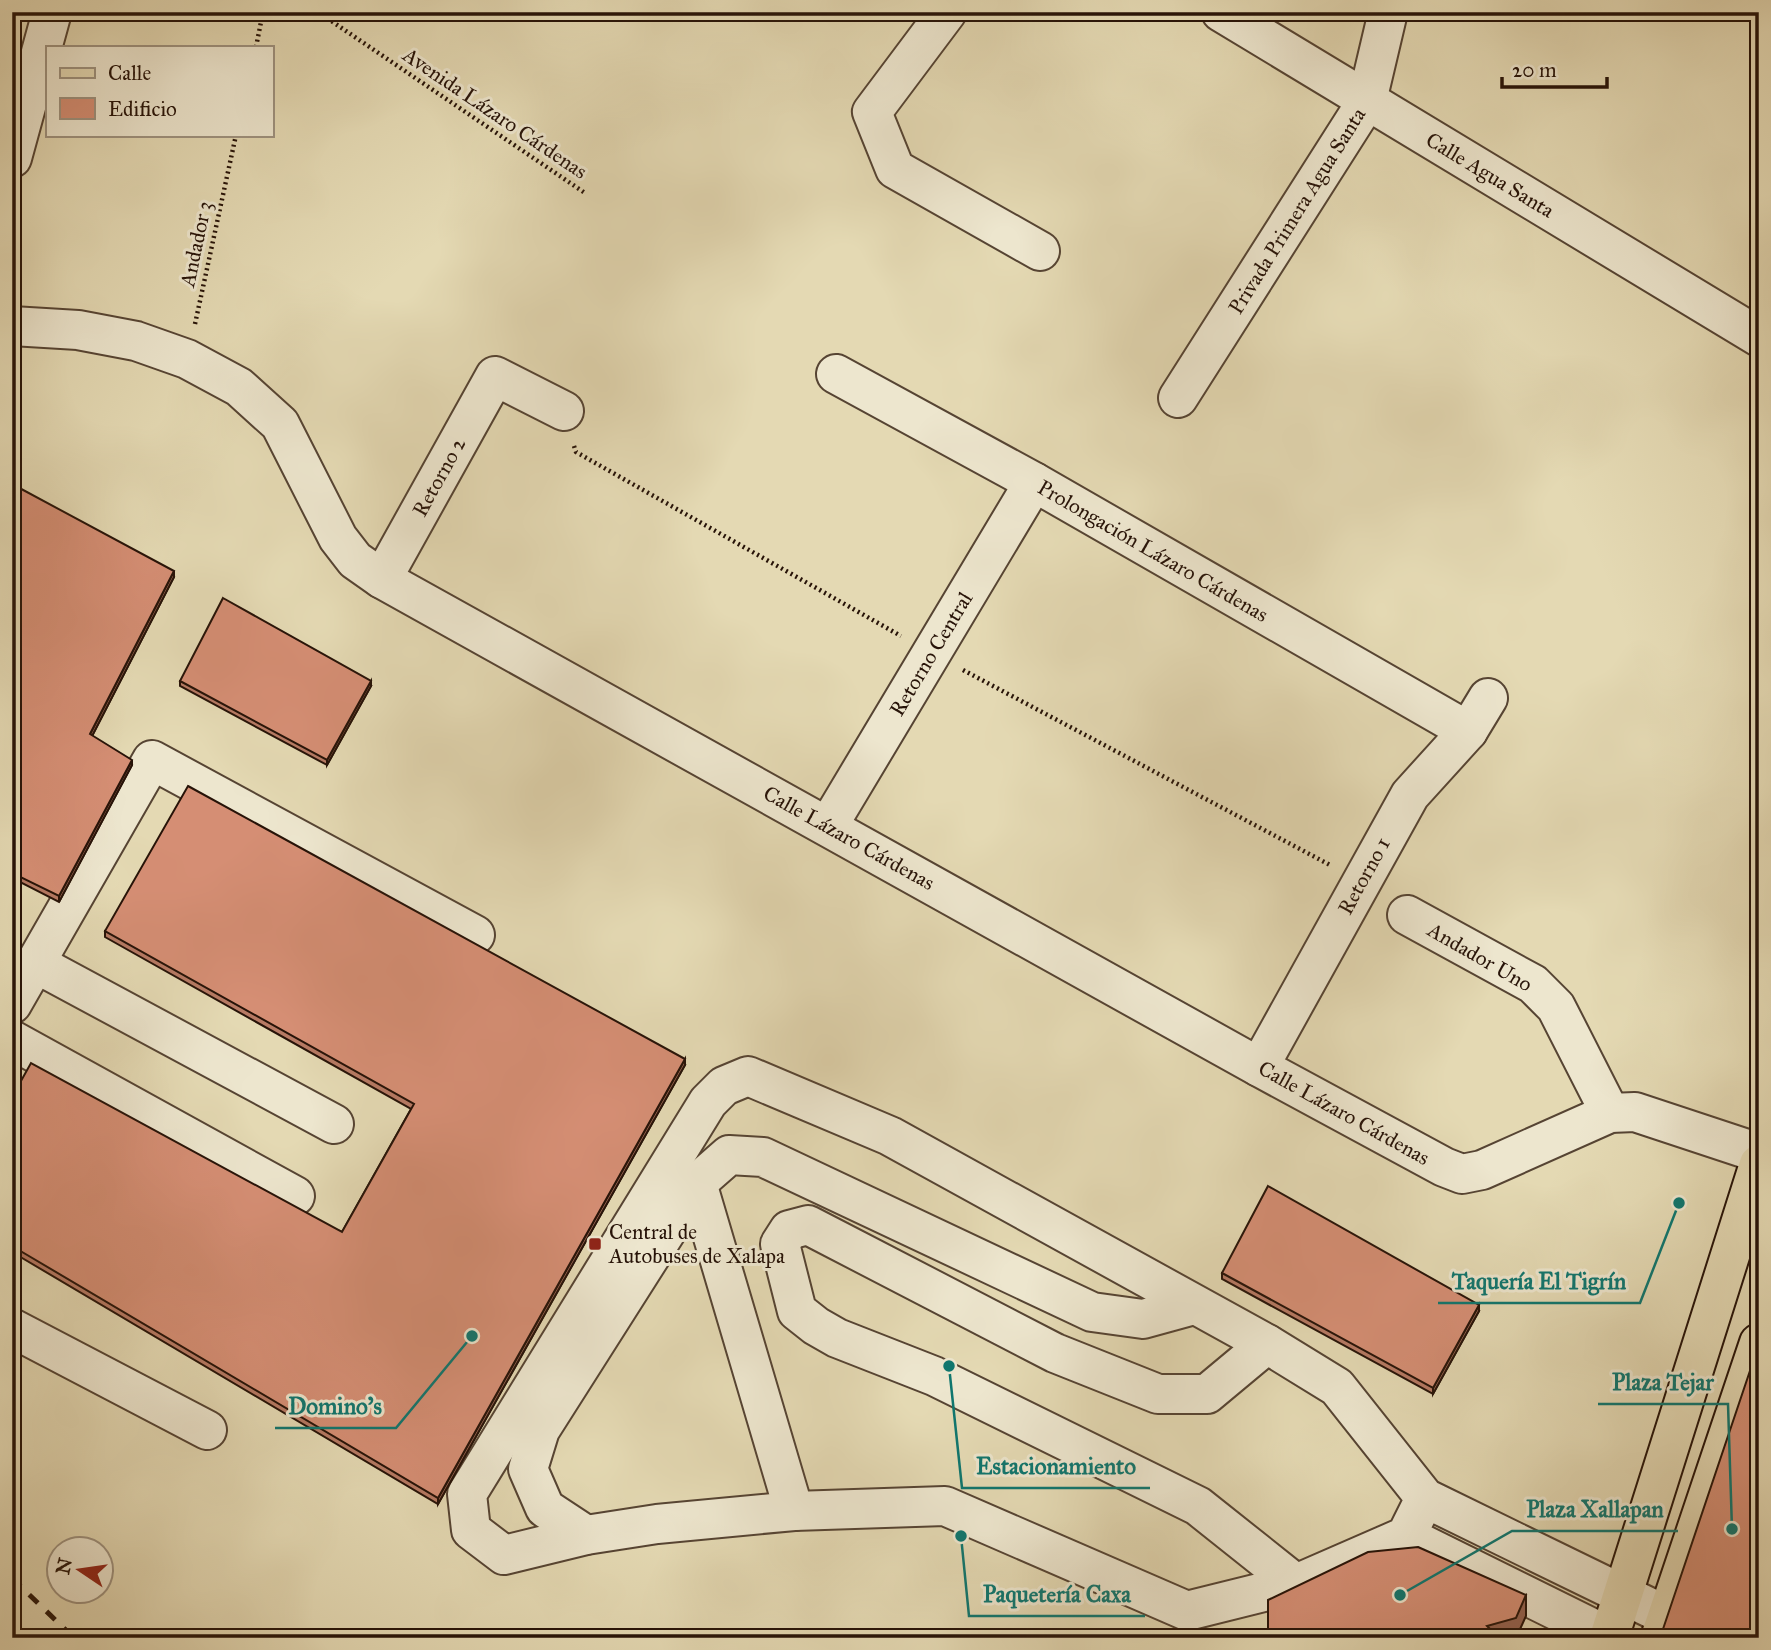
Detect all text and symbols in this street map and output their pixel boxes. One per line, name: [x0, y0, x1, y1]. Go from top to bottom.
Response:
street label: Avenida Lázaro Cárdenas: [397, 41, 592, 184]
legend: [46, 46, 273, 136]
scale bar: [1502, 46, 1606, 90]
text: 20 m: [1512, 57, 1557, 83]
text: Calle: [108, 60, 151, 86]
text: Edificio: [108, 96, 177, 122]
street label: Privada Primera Agua Santa: [1223, 103, 1371, 319]
street label: Calle Agua Santa: [1421, 127, 1559, 224]
street label: Andador 3: [174, 199, 218, 290]
street label: Retorno 2: [407, 432, 472, 521]
street label: Prolongación Lázaro Cárdenas: [1033, 474, 1273, 628]
street label: Retorno Central: [884, 587, 978, 721]
street label: Calle Lázaro Cárdenas: [759, 780, 939, 896]
street label: Retorno 1: [1332, 833, 1396, 919]
street label: Andador Uno: [1422, 916, 1537, 998]
street label: Calle Lázaro Cárdenas: [1254, 1055, 1434, 1171]
place label: Central de Autobuses de Xalapa: [608, 1219, 785, 1269]
marker: Central de Autobuses de Xalapa: [587, 1236, 603, 1252]
callout: Taquería El Tigrín: [1438, 1259, 1640, 1303]
text: Taquería El Tigrín: [1451, 1267, 1627, 1296]
callout: Plaza Tejar: [1598, 1360, 1728, 1404]
text: Plaza Tejar: [1612, 1368, 1714, 1397]
callout: Domino's: [275, 1384, 396, 1428]
text: Domino's: [288, 1392, 382, 1420]
callout: Estacionamiento: [962, 1444, 1150, 1488]
text: Estacionamiento: [976, 1452, 1136, 1480]
callout: Plaza Xallapan: [1512, 1487, 1678, 1531]
text: Plaza Xallapan: [1526, 1495, 1664, 1524]
north arrow: [46, 1534, 116, 1604]
text: N: [51, 1556, 77, 1577]
callout: Paquetería Caxa: [969, 1572, 1145, 1616]
text: Paquetería Caxa: [983, 1580, 1132, 1609]

